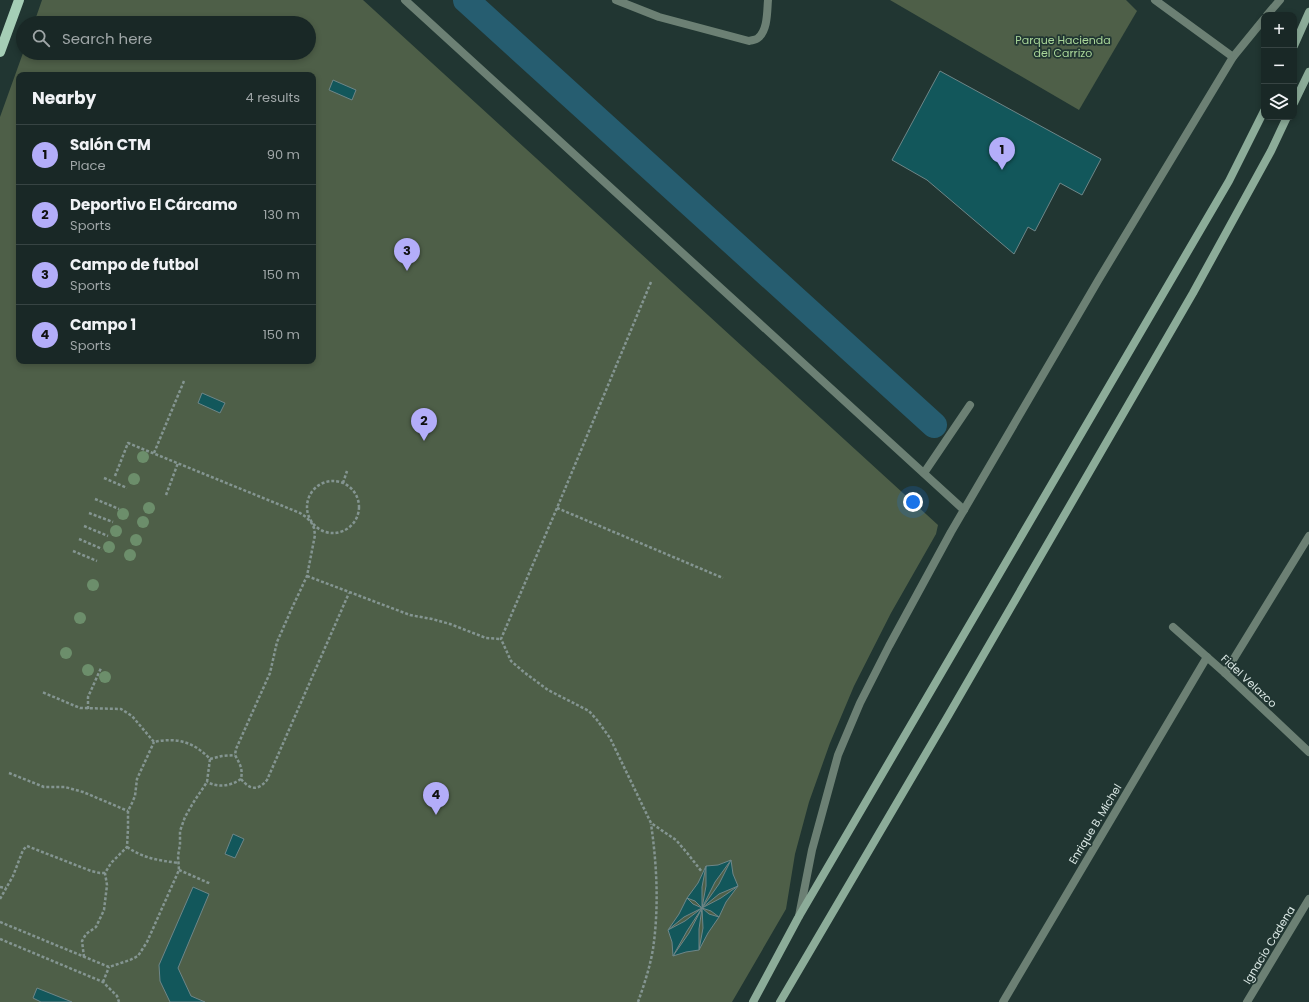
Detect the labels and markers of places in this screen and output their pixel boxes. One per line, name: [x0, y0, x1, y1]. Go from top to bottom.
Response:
pin: 1: [989, 137, 1015, 170]
pin: 3: [394, 238, 420, 271]
pin: 2: [411, 408, 437, 441]
pin: 4: [423, 782, 449, 815]

